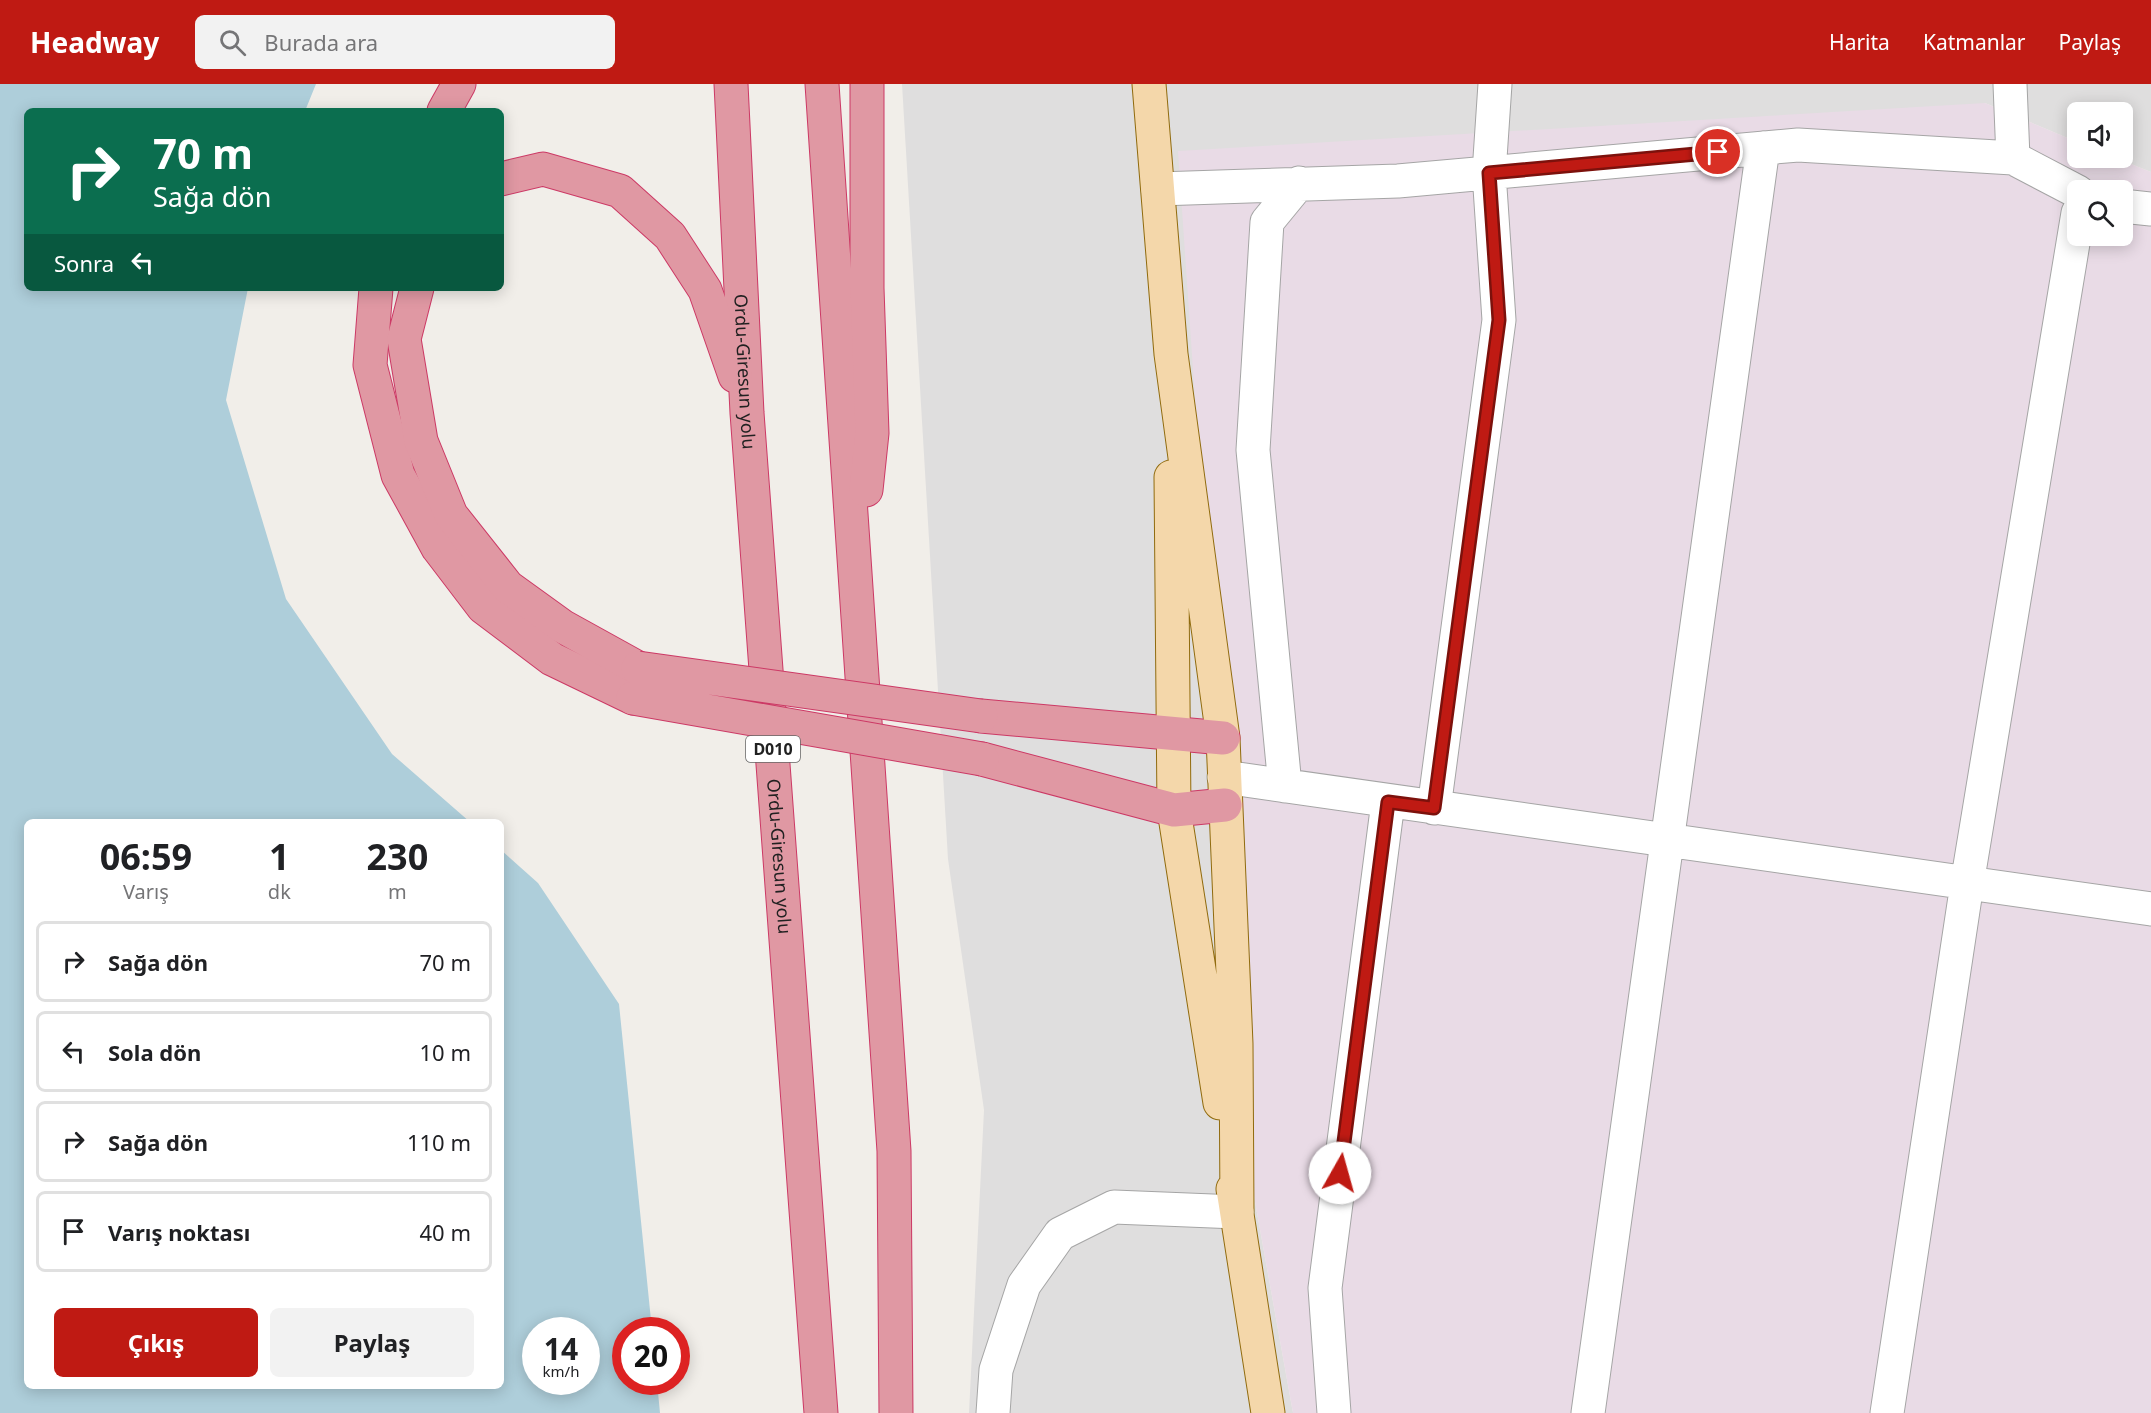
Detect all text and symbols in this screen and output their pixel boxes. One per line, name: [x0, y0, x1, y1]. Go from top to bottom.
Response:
search box: [195, 15, 615, 69]
text: Headway: [30, 23, 159, 61]
icon: search: [216, 26, 249, 59]
text: Burada ara: [264, 27, 378, 57]
text: Harita: [1829, 28, 1890, 56]
text: Katmanlar: [1923, 28, 2026, 56]
text: Paylaş: [2059, 28, 2121, 56]
map controls: [2067, 102, 2133, 246]
button: sound: [2067, 102, 2133, 168]
text: 70 m: [153, 124, 253, 181]
pin: [1692, 126, 1743, 177]
icon: right: [54, 132, 132, 210]
icon: arrive: [1701, 135, 1734, 168]
text: Sağa dön: [153, 178, 271, 215]
button: search: [2067, 180, 2133, 246]
icon: left: [126, 246, 159, 279]
text: Sonra: [54, 248, 114, 278]
street label: Ordu-Giresun yolu: [729, 293, 762, 450]
road number: D010: [746, 736, 800, 762]
street label: Ordu-Giresun yolu: [762, 778, 798, 935]
text: 06:59: [100, 832, 192, 881]
text: 1: [269, 832, 290, 881]
text: 230: [367, 832, 428, 881]
text: Varış: [123, 878, 169, 905]
text: dk: [268, 878, 291, 905]
text: m: [388, 878, 407, 905]
icon: right: [57, 945, 90, 978]
text: Sağa dön: [108, 947, 208, 977]
text: 70 m: [420, 947, 471, 977]
icon: left: [57, 1035, 90, 1068]
text: Sola dön: [108, 1037, 201, 1067]
text: 10 m: [420, 1037, 471, 1067]
icon: right: [57, 1125, 90, 1158]
text: Sağa dön: [108, 1127, 208, 1157]
text: 110 m: [407, 1127, 471, 1157]
position arrow: [1308, 1141, 1372, 1205]
icon: arrive: [57, 1215, 90, 1248]
text: Varış noktası: [108, 1217, 250, 1247]
text: 40 m: [420, 1217, 471, 1247]
button: Çıkış: [54, 1308, 258, 1377]
button: Paylaş: [270, 1308, 474, 1377]
speed limit sign: 20: [612, 1317, 690, 1395]
text: 14: [544, 1328, 578, 1369]
text: km/h: [543, 1361, 579, 1381]

